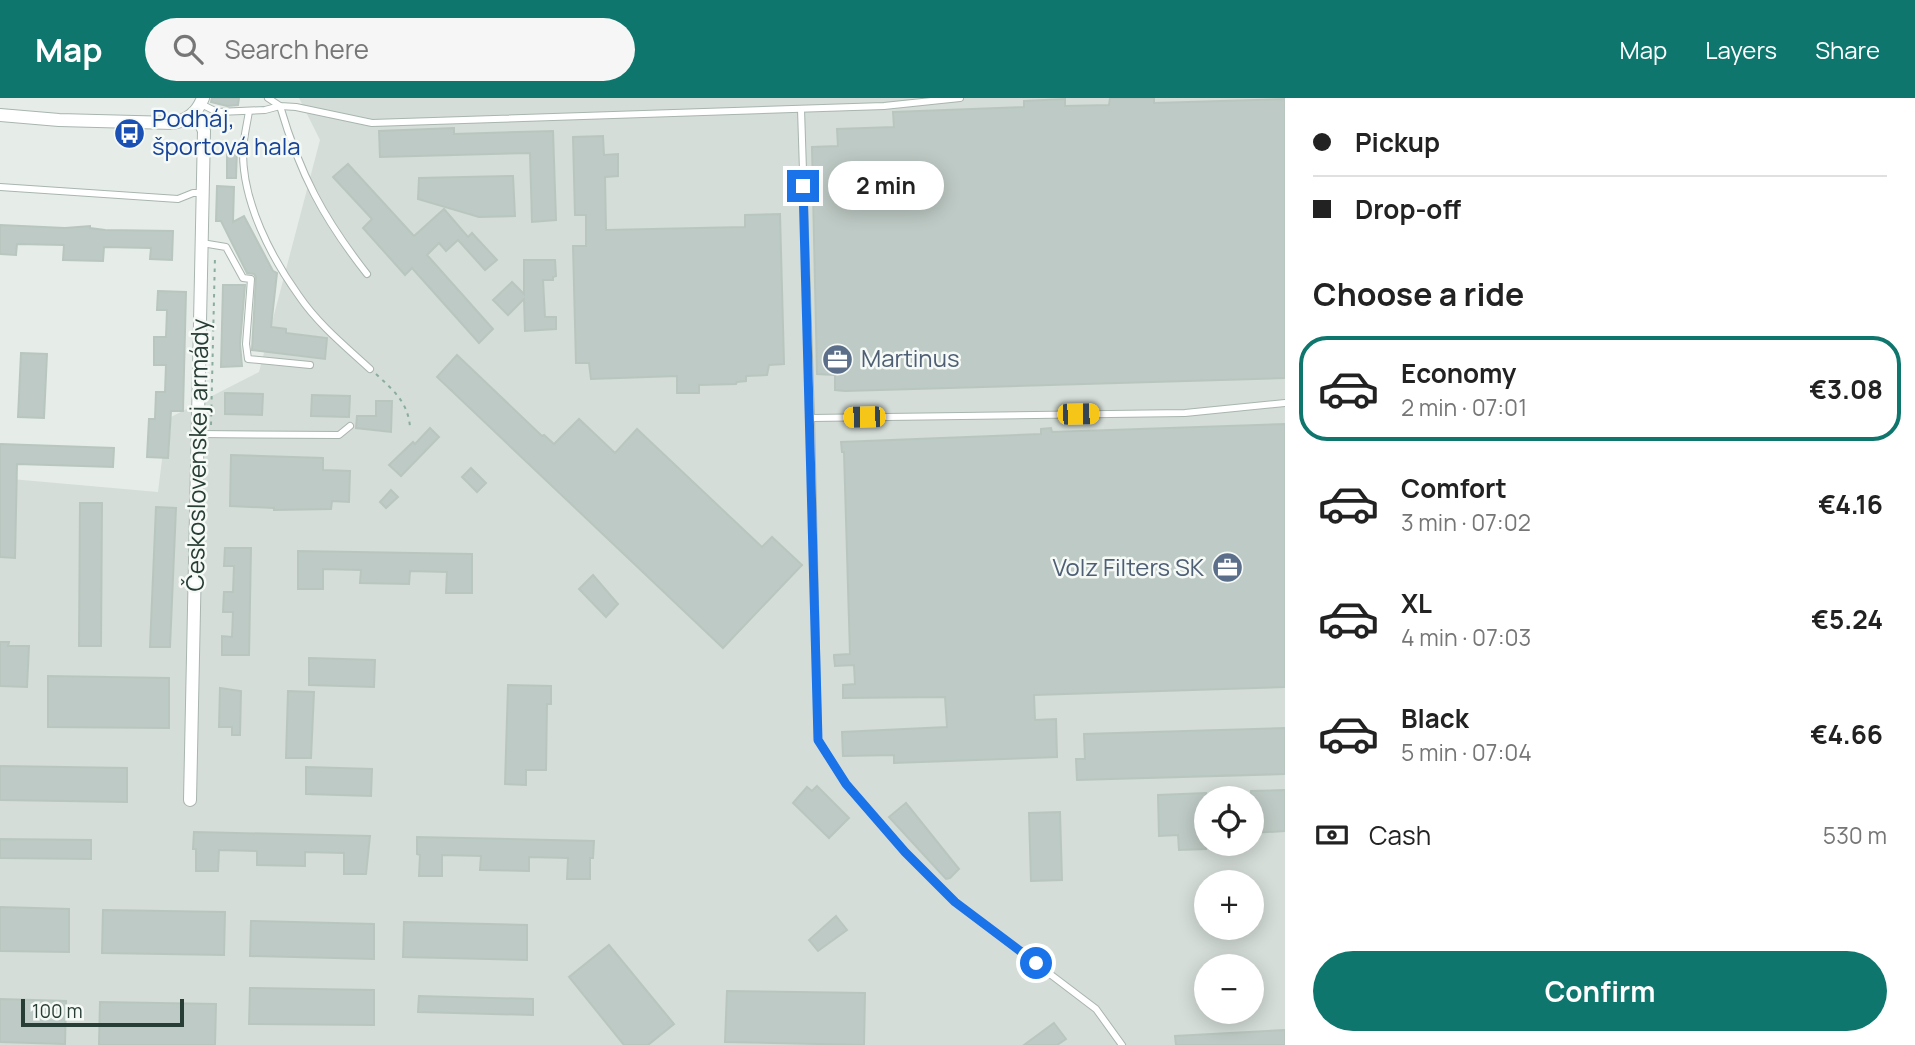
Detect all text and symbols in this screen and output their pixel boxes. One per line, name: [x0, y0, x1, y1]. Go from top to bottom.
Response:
search box: [145, 18, 635, 81]
text: Map: [35, 27, 103, 72]
icon: search: [169, 30, 207, 68]
text: Search here: [225, 31, 369, 67]
text: Map: [1620, 33, 1667, 66]
text: Layers: [1705, 33, 1777, 66]
text: Share: [1815, 33, 1880, 66]
place label: Podháj, športová hala: [152, 101, 301, 162]
bus stop icon: Podháj, športová hala: [112, 116, 146, 150]
text: Pickup: [1355, 124, 1440, 160]
callout: 2 min: [828, 162, 943, 210]
text: 2 min: [856, 169, 916, 201]
route end: [787, 170, 819, 202]
text: Drop-off: [1355, 191, 1461, 227]
text: Choose a ride: [1313, 272, 1524, 316]
street label: Československej armády: [178, 318, 215, 592]
place label: Martinus: [861, 341, 960, 374]
office icon: Martinus: [821, 342, 855, 376]
text: Economy: [1401, 355, 1516, 391]
icon: car: [1317, 357, 1380, 420]
text: €3.08: [1809, 371, 1883, 407]
text: 2 min · 07:01: [1401, 391, 1527, 423]
car: [1057, 403, 1100, 425]
car: [843, 406, 886, 428]
text: Comfort: [1401, 470, 1507, 506]
icon: car: [1317, 472, 1380, 535]
text: €4.16: [1818, 486, 1883, 522]
text: 3 min · 07:02: [1401, 506, 1531, 538]
place label: Volz Filters SK: [1053, 550, 1205, 583]
office icon: Volz Filters SK: [1210, 551, 1244, 585]
text: XL: [1401, 585, 1432, 621]
icon: car: [1317, 587, 1380, 650]
text: €5.24: [1811, 601, 1883, 637]
text: 4 min · 07:03: [1401, 621, 1531, 653]
text: Black: [1401, 700, 1469, 736]
icon: car: [1317, 702, 1380, 765]
text: €4.66: [1810, 716, 1883, 752]
text: 5 min · 07:04: [1401, 736, 1532, 768]
map controls: [1194, 786, 1264, 1024]
button: locate: [1194, 786, 1264, 856]
icon: cash: [1313, 816, 1351, 854]
text: Cash: [1369, 817, 1431, 853]
text: 530 m: [1823, 819, 1887, 851]
button: +: [1194, 870, 1264, 940]
route start: [1020, 947, 1052, 979]
button: Confirm: [1313, 951, 1887, 1031]
button: −: [1194, 954, 1264, 1024]
scale bar: [21, 996, 184, 1028]
text: 100 m: [32, 998, 83, 1024]

